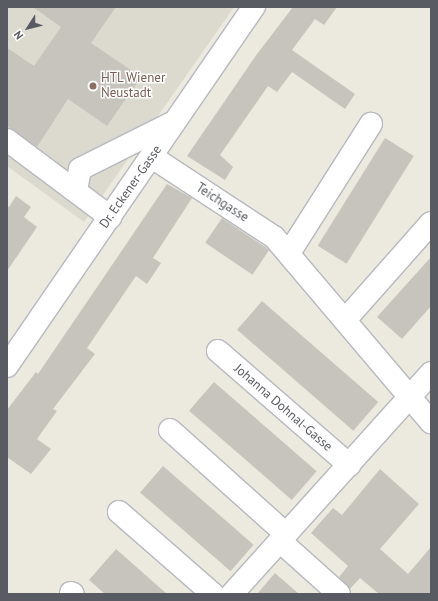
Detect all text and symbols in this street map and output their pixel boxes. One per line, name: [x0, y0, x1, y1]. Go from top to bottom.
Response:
north arrow: [8, 8, 48, 48]
text: N: [11, 28, 26, 42]
place label: HTL Wiener Neustadt: [101, 71, 166, 102]
marker: HTL Wiener Neustadt: [88, 81, 98, 91]
street label: Dr. Eckener-Gasse: [96, 142, 166, 232]
street label: Teichgasse: [193, 180, 251, 226]
street label: Johanna Dohnal-Gasse: [231, 361, 335, 455]

